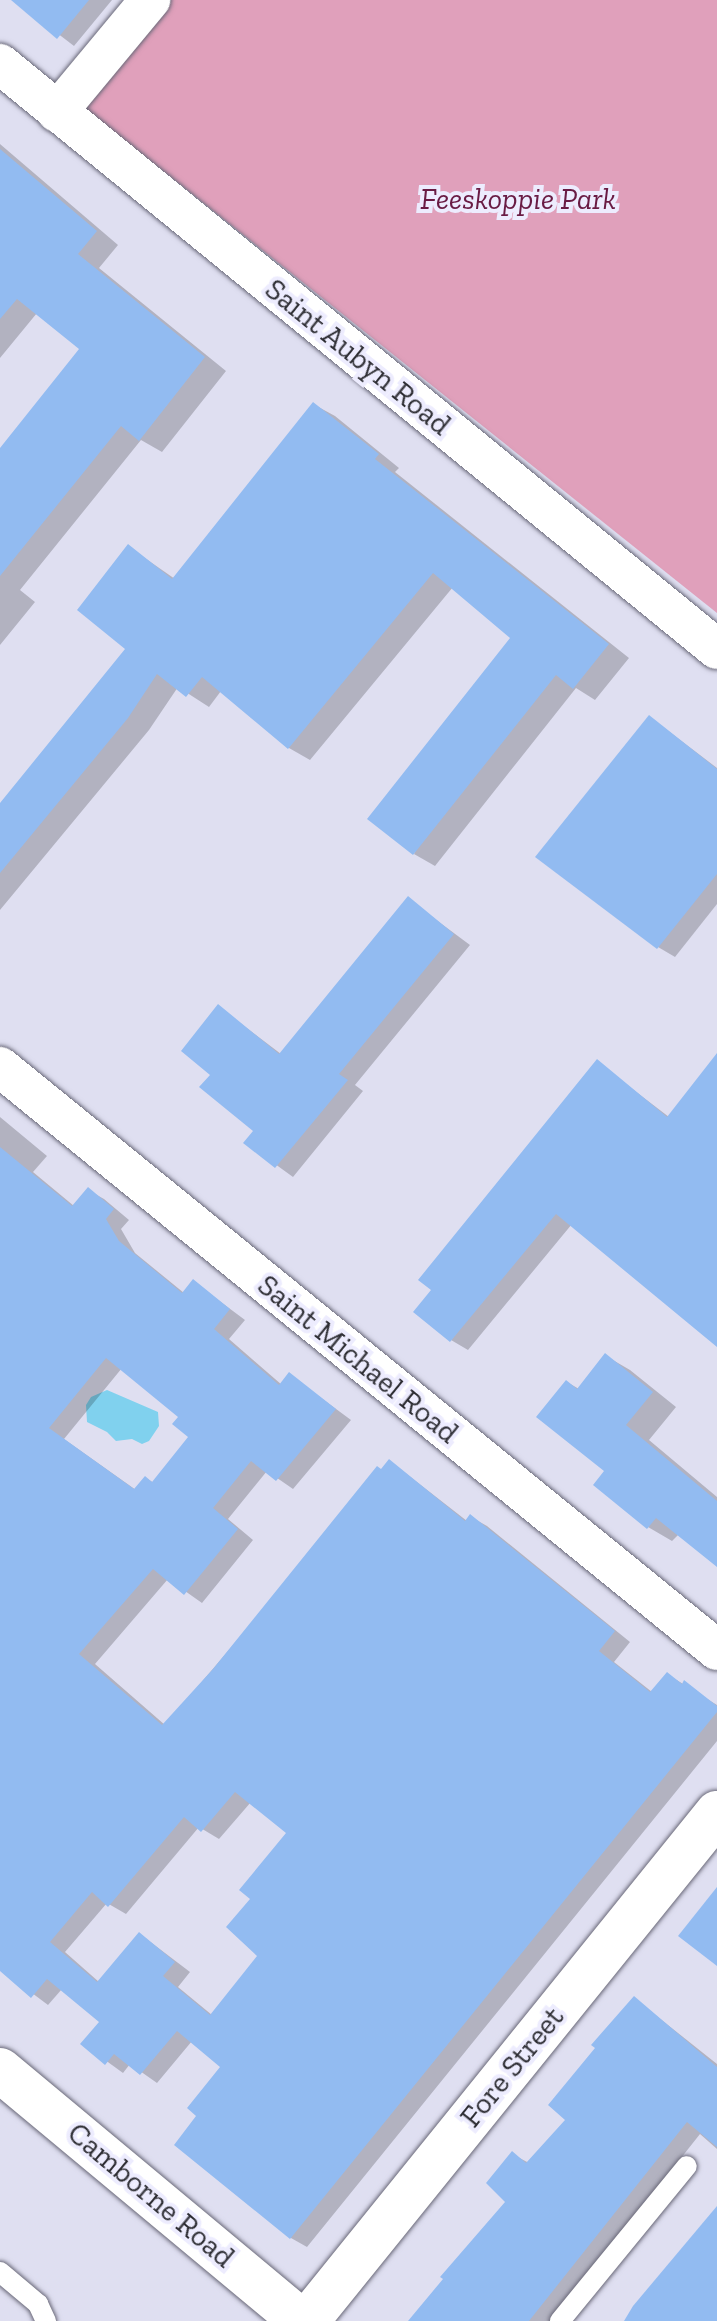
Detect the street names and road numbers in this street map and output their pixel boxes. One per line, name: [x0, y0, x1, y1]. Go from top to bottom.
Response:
street label: Saint Aubyn Road: [258, 271, 458, 443]
street label: Saint Michael Road: [251, 1267, 465, 1451]
street label: Fore Street: [453, 2000, 571, 2134]
street label: Camborne Road: [60, 2115, 242, 2275]

